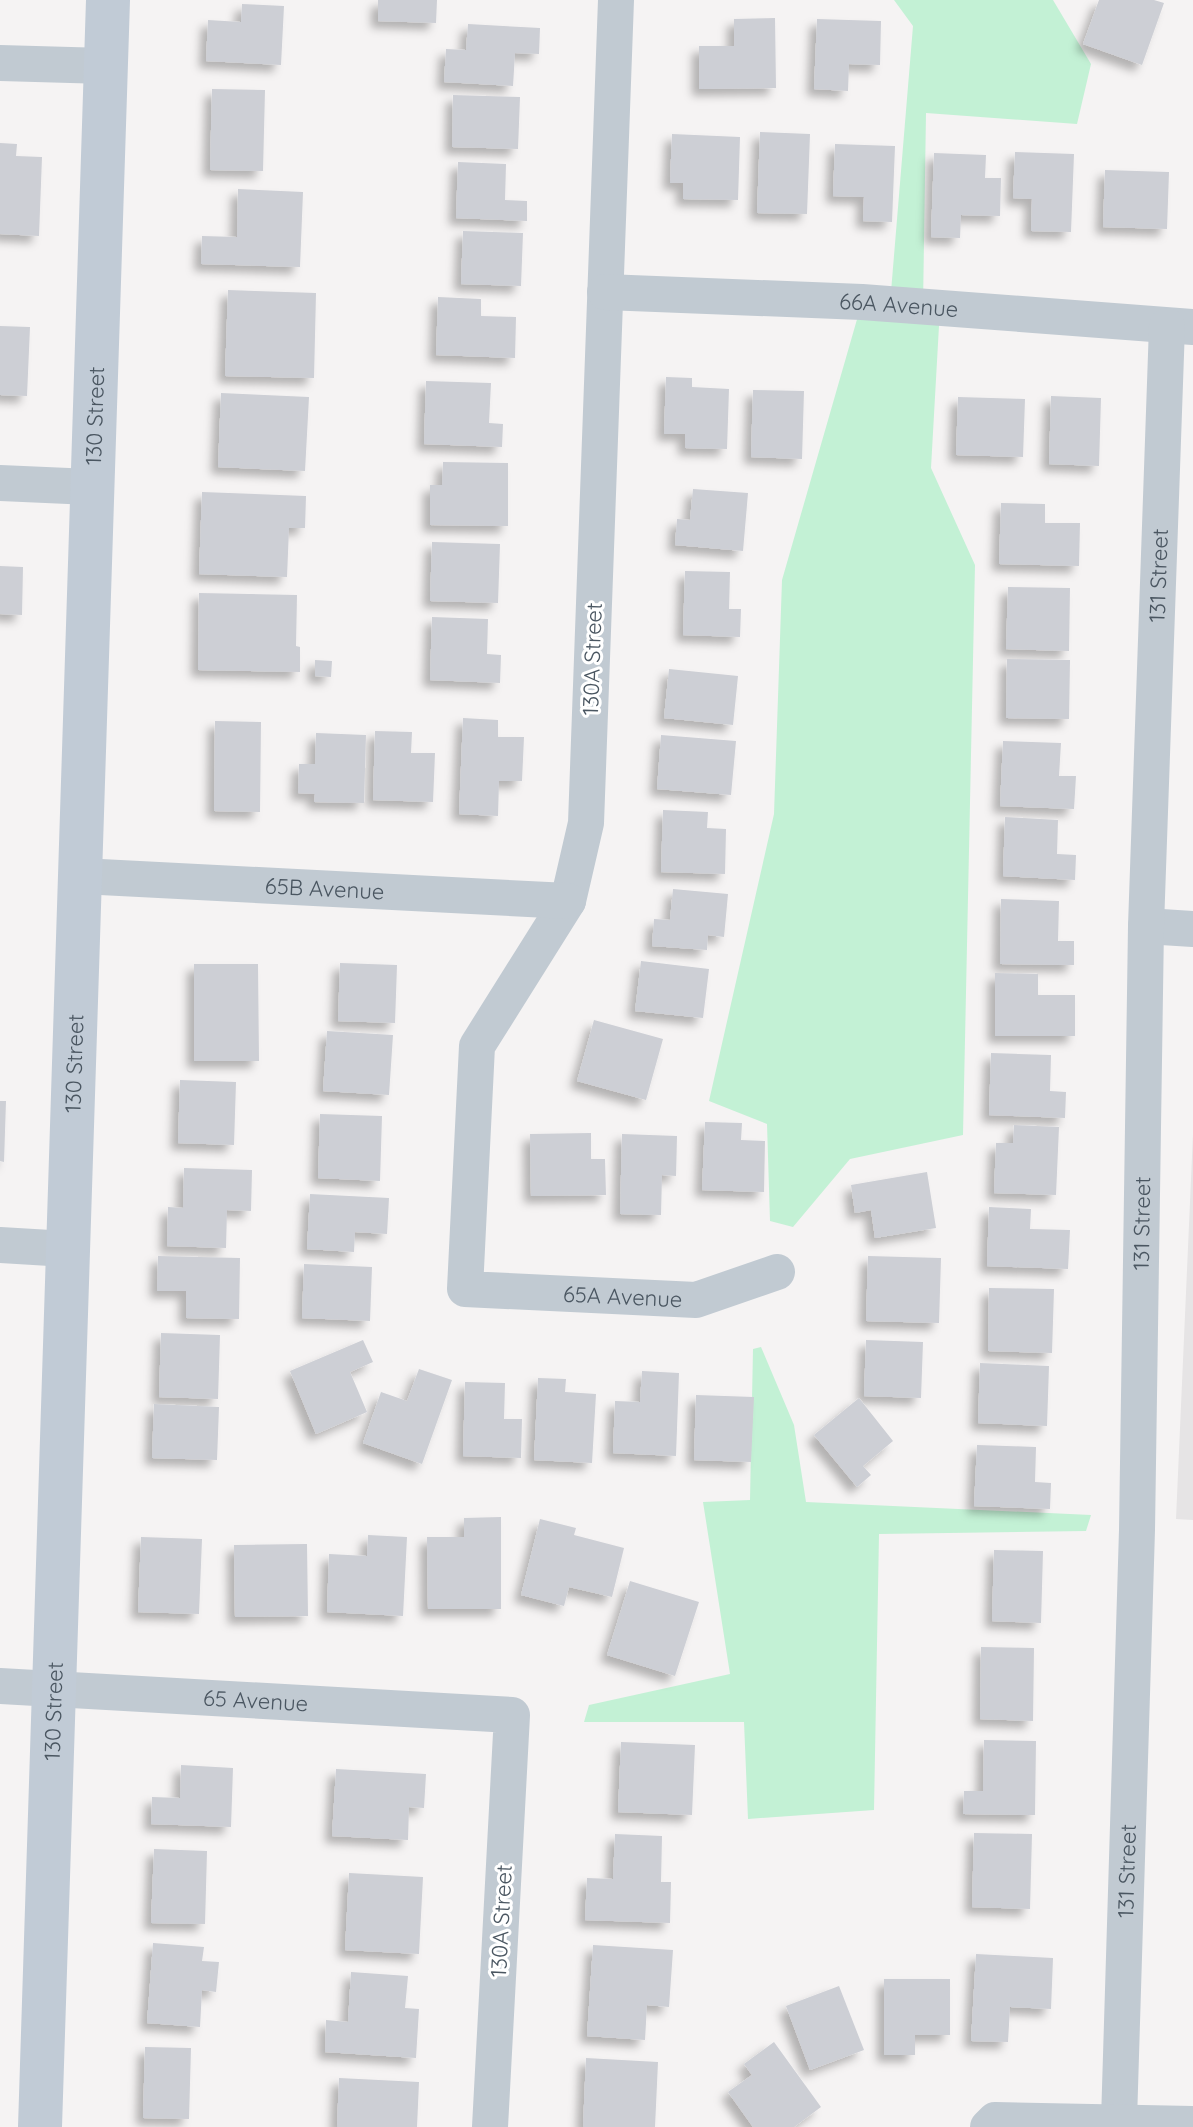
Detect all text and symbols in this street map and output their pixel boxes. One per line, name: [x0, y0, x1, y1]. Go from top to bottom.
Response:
street label: 66A Avenue: [839, 287, 959, 323]
street label: 130 Street: [79, 366, 110, 466]
street label: 131 Street: [1143, 528, 1174, 623]
street label: 130A Street: [576, 602, 608, 716]
street label: 65B Avenue: [264, 871, 385, 906]
street label: 130 Street: [58, 1014, 90, 1113]
street label: 131 Street: [1127, 1176, 1156, 1271]
street label: 65A Avenue: [562, 1280, 683, 1313]
street label: 130 Street: [38, 1661, 69, 1761]
street label: 65 Avenue: [202, 1684, 309, 1717]
street label: 131 Street: [1111, 1824, 1142, 1919]
street label: 130A Street: [484, 1864, 518, 1978]

